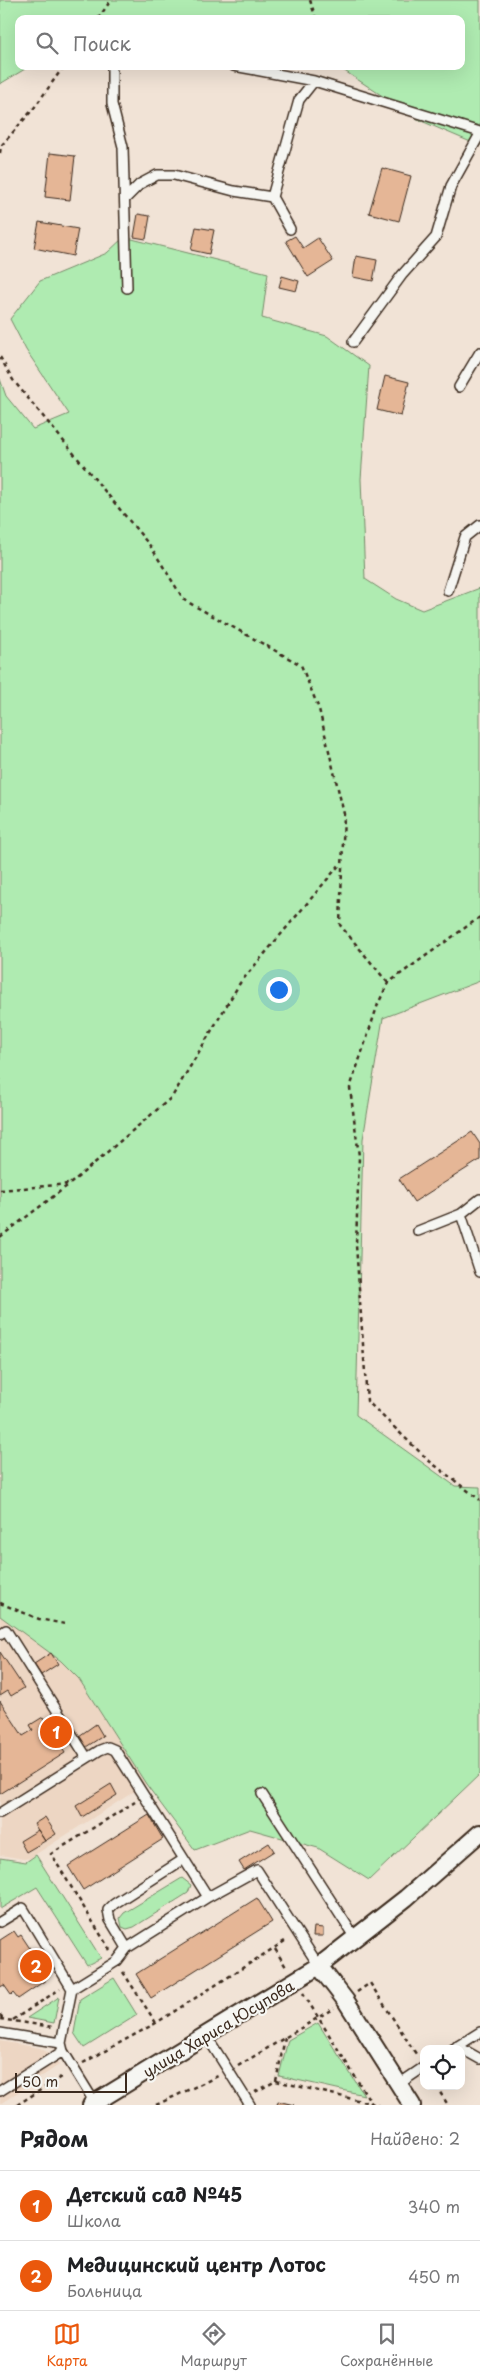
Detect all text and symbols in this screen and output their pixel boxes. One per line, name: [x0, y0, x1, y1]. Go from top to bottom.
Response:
search box: [15, 15, 465, 70]
icon: search: [33, 29, 61, 57]
text: Поиск: [73, 29, 131, 57]
your location: [266, 977, 292, 1003]
pin: 1: [40, 1713, 72, 1751]
pin: 2: [20, 1947, 52, 1985]
street label: улица Хариса Юсупова: [138, 1973, 299, 2082]
map controls: [420, 2045, 465, 2090]
button: locate: [420, 2045, 465, 2090]
scale bar: [15, 2070, 128, 2093]
text: 50 m: [22, 2071, 58, 2092]
text: Рядом: [20, 2122, 88, 2154]
text: Найдено: 2: [370, 2126, 460, 2150]
text: Детский сад №45: [67, 2180, 242, 2208]
text: 1: [32, 2194, 40, 2218]
text: 340 m: [408, 2194, 460, 2218]
text: Школа: [67, 2208, 121, 2232]
text: Медицинский центр Лотос: [67, 2250, 326, 2278]
text: 2: [30, 2264, 42, 2288]
text: 450 m: [408, 2264, 460, 2288]
text: Больница: [67, 2278, 142, 2302]
tab: Карта: [47, 2320, 88, 2371]
tab: Маршрут: [181, 2320, 247, 2371]
tab: Сохранённые: [340, 2320, 433, 2371]

